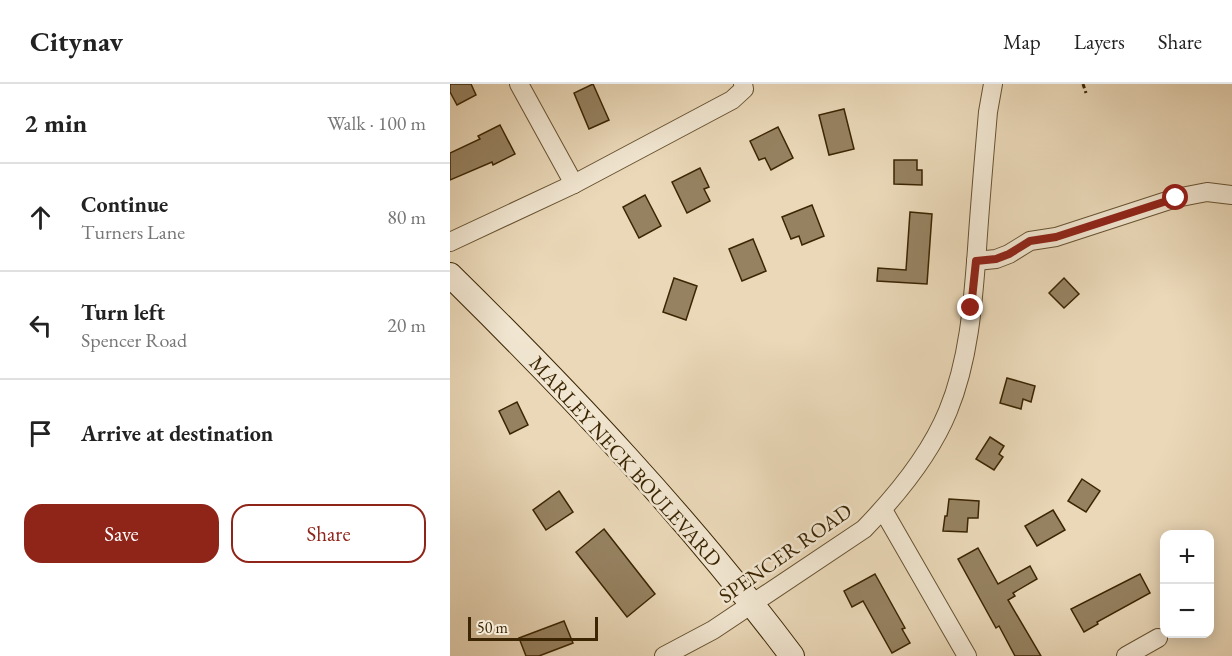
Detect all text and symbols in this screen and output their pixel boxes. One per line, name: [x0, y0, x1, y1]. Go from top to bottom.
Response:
text: Citynav: [30, 23, 123, 59]
text: Map: [1003, 28, 1041, 55]
text: Layers: [1074, 28, 1125, 55]
text: Share: [1158, 28, 1202, 55]
text: 2 min: [24, 106, 87, 140]
text: Walk · 100 m: [327, 110, 426, 136]
route start: [1162, 184, 1188, 210]
text: Continue: [81, 190, 168, 219]
icon: ahead: [24, 201, 57, 234]
text: 80 m: [387, 204, 426, 230]
text: Turners Lane: [81, 219, 185, 245]
route end: [957, 294, 983, 320]
text: Turn left: [81, 298, 165, 327]
icon: left: [24, 309, 57, 342]
text: 20 m: [387, 312, 426, 338]
text: Spencer Road: [81, 327, 187, 353]
street label: MARLEY NECK BOULEVARD: [524, 350, 728, 572]
icon: arrive: [24, 417, 57, 450]
text: Arrive at destination: [81, 419, 273, 448]
street label: SPENCER ROAD: [713, 497, 857, 609]
button: Save: [24, 504, 219, 563]
button: Share: [231, 504, 426, 563]
map controls: [1160, 530, 1214, 638]
button: +: [1160, 530, 1214, 584]
button: −: [1160, 584, 1214, 638]
scale bar: [468, 614, 598, 642]
text: 50 m: [477, 617, 508, 638]

